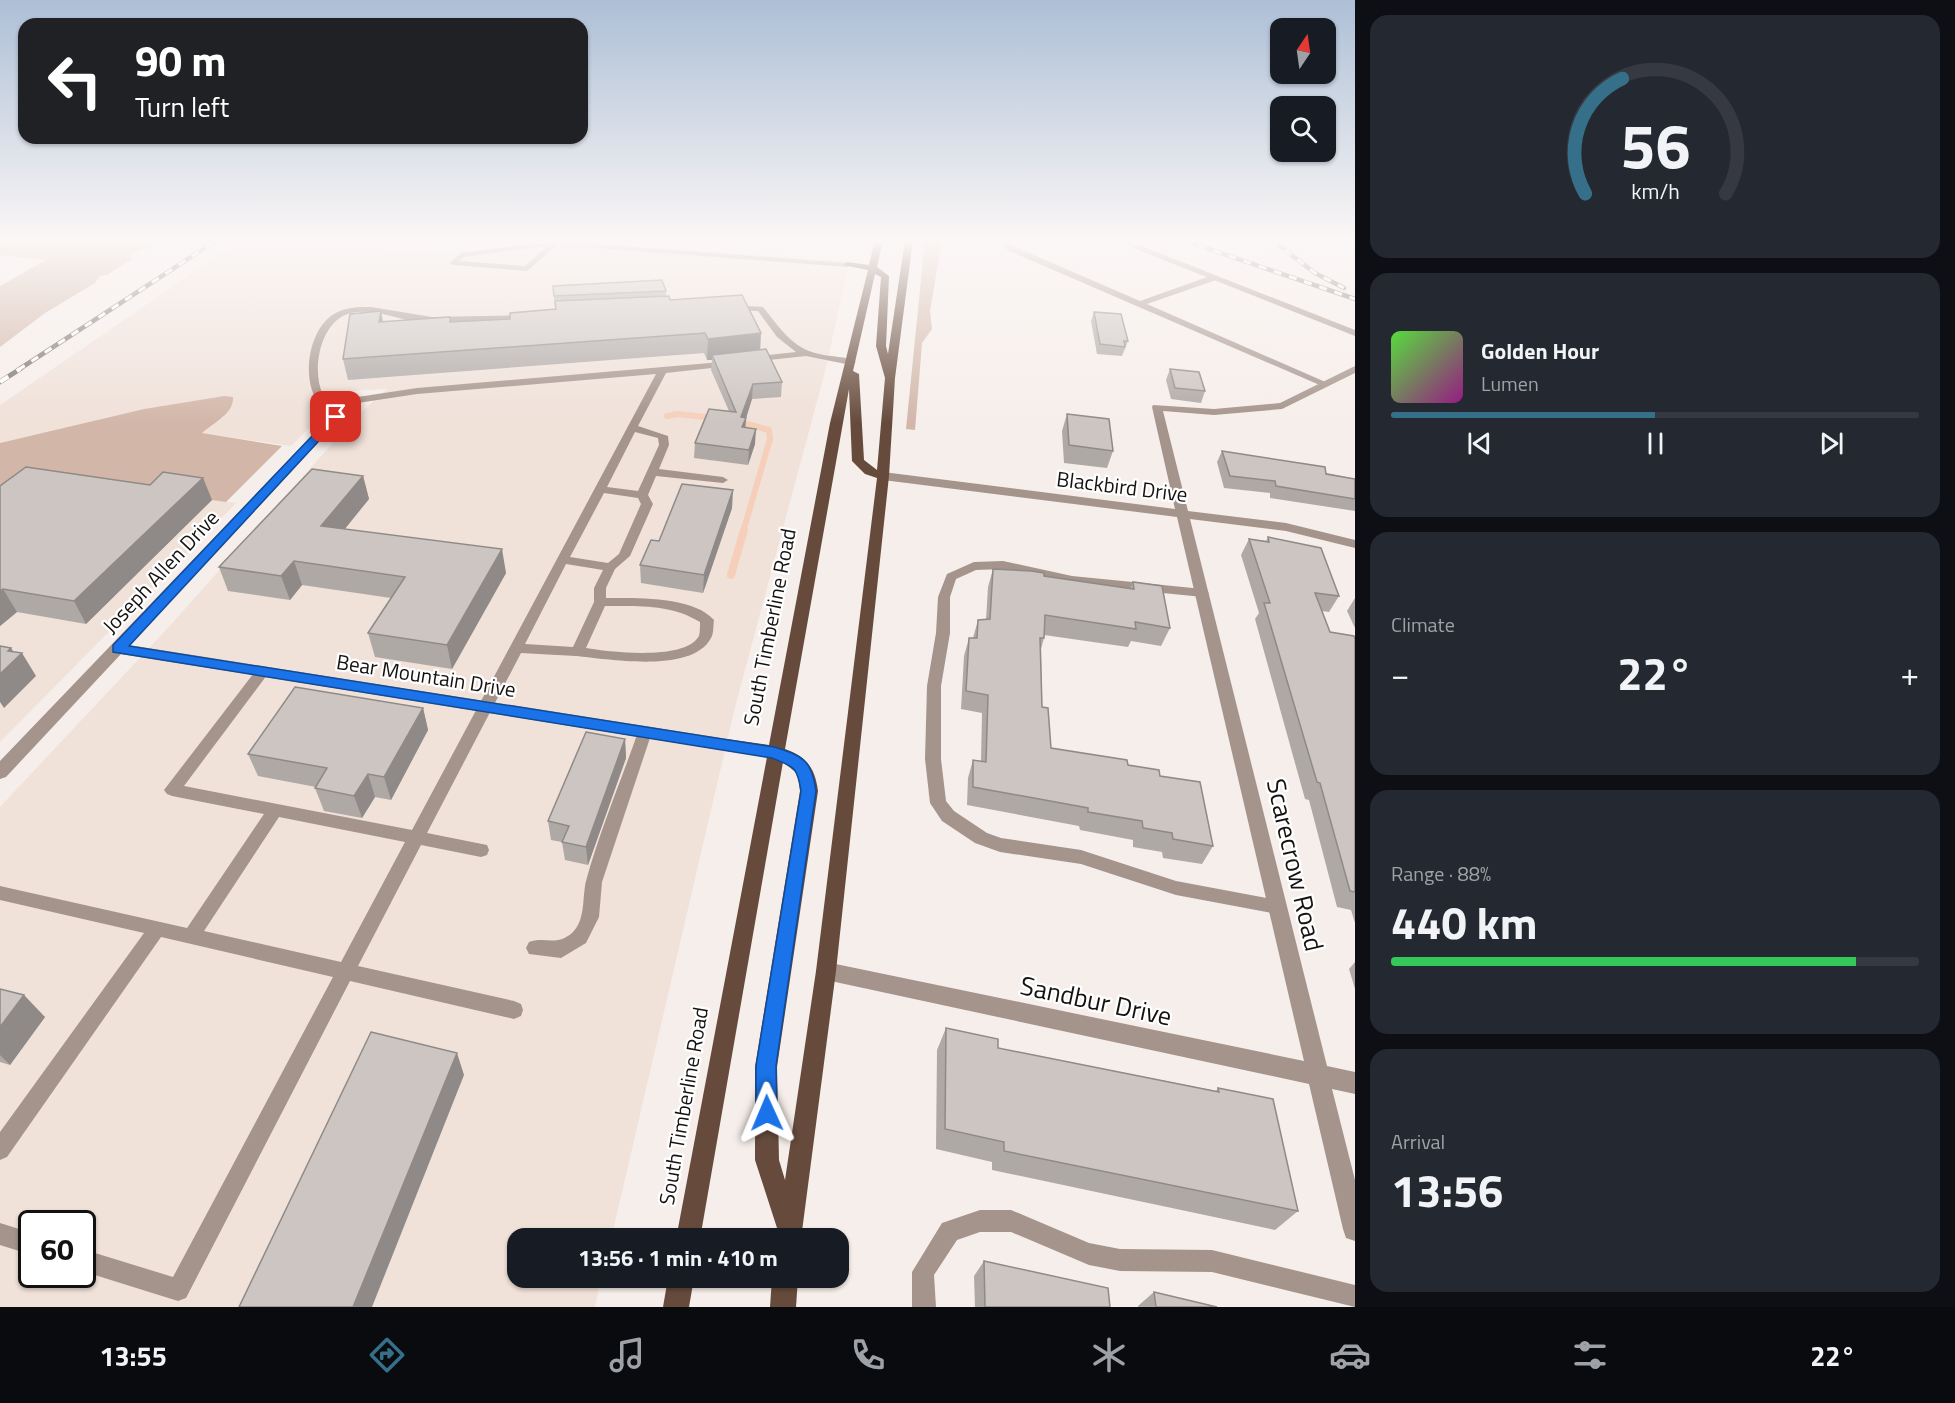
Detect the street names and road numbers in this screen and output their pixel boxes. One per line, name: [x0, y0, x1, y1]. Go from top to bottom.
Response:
street label: Blackbird Drive: [1055, 462, 1189, 510]
street label: Joseph Allen Drive: [94, 502, 226, 640]
street label: South Timberline Road: [734, 525, 804, 728]
street label: Bear Mountain Drive: [334, 645, 518, 705]
street label: Scarecrow Road: [1257, 775, 1334, 955]
street label: Sandbur Drive: [1017, 965, 1175, 1036]
street label: South Timberline Road: [650, 1004, 716, 1207]

